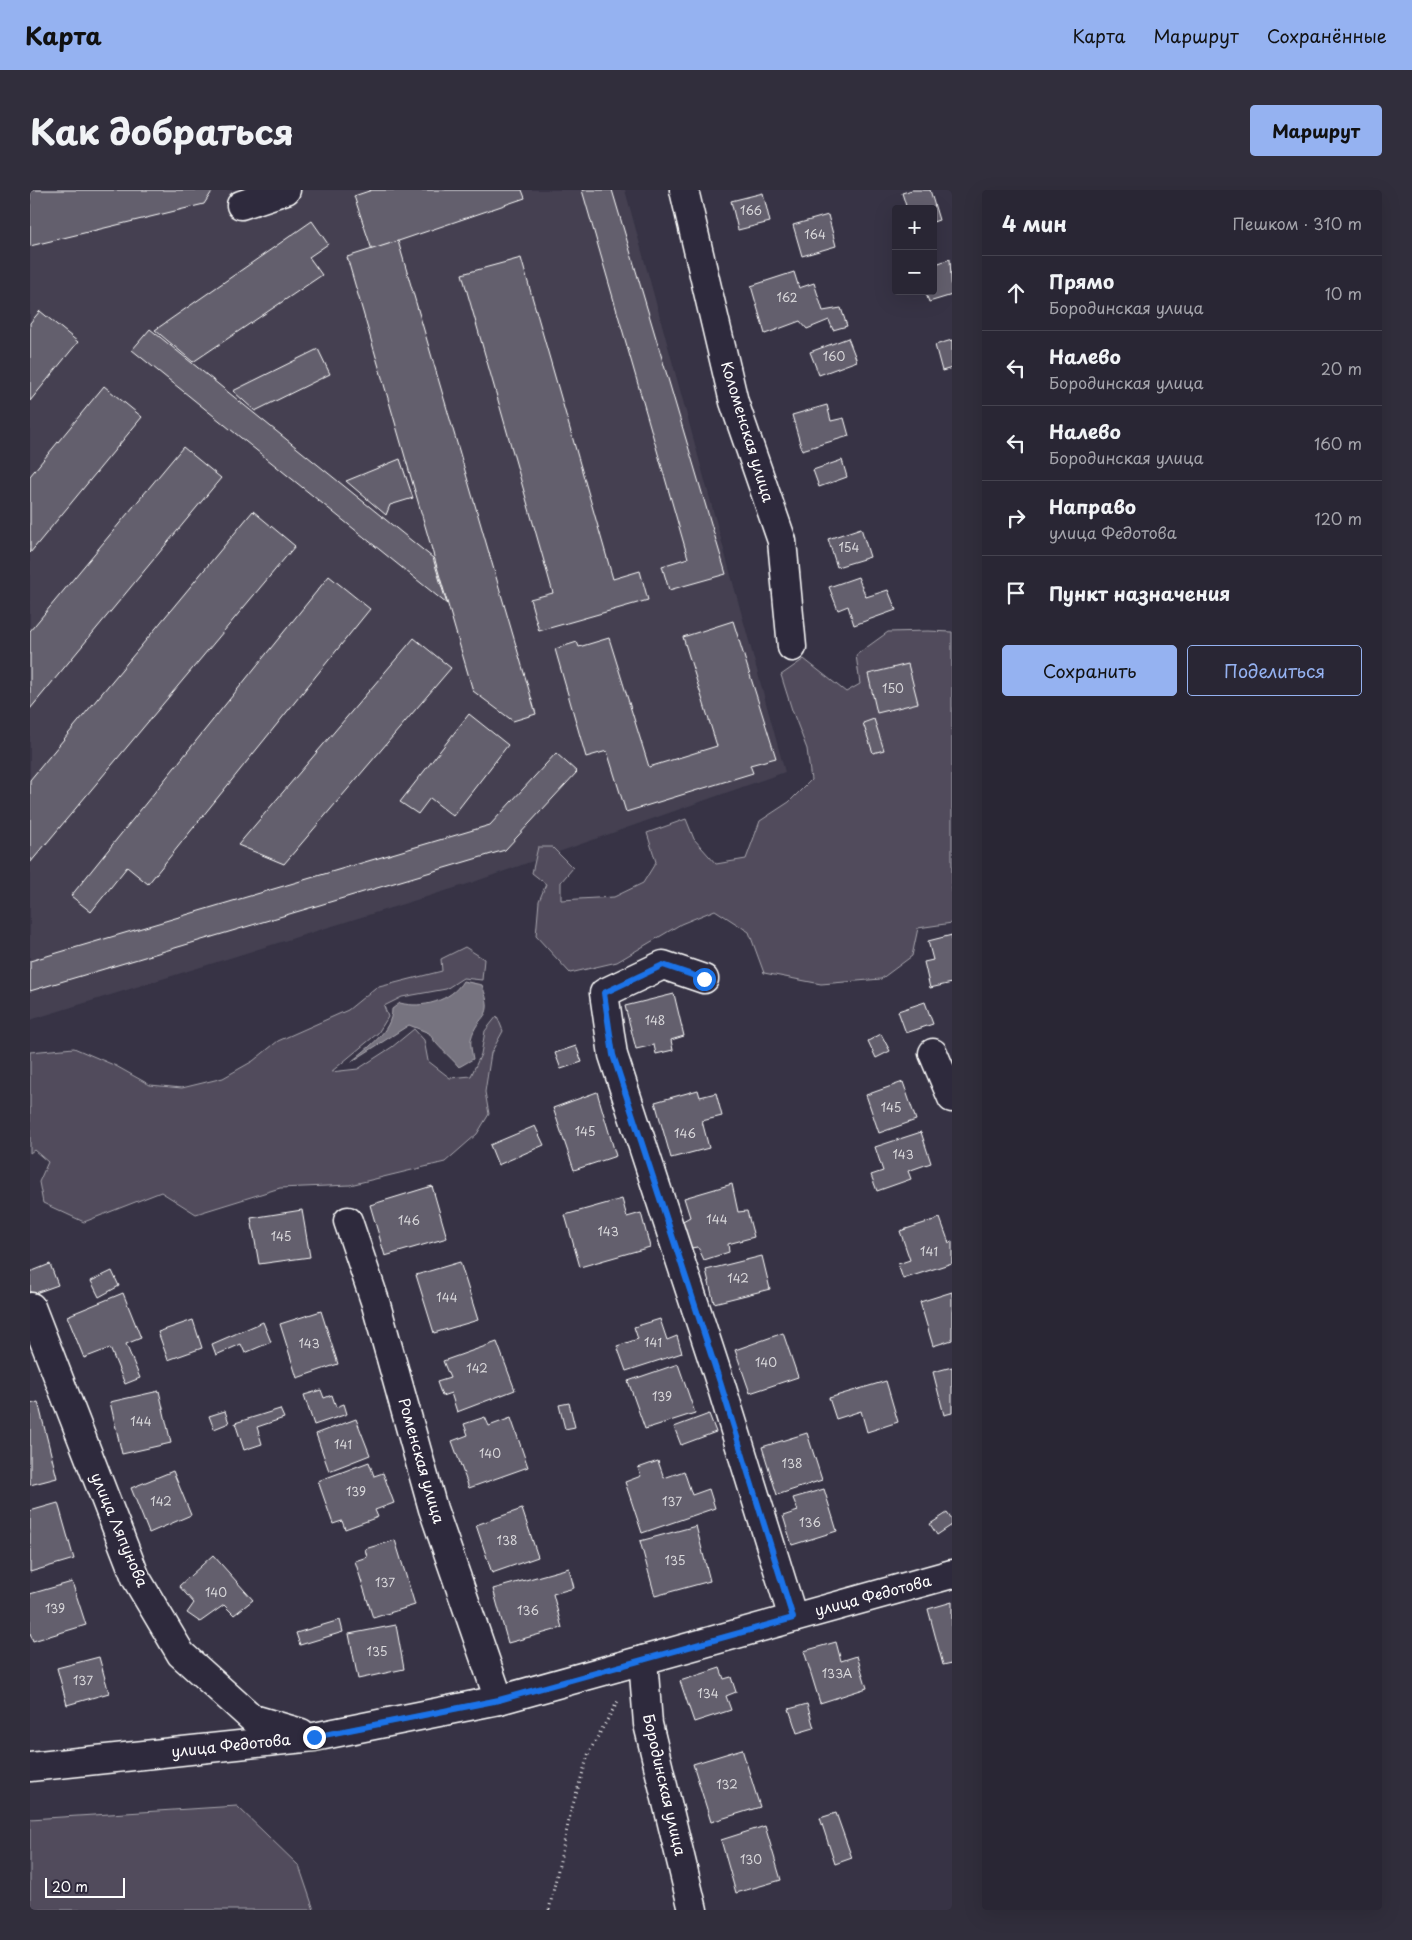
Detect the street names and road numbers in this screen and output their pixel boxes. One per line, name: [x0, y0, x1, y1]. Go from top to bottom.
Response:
street label: Коломенская улица: [716, 358, 781, 505]
street label: Роменская улица: [394, 1395, 452, 1527]
street label: улица Ляпунова: [86, 1468, 155, 1591]
street label: улица Федотова: [812, 1568, 934, 1621]
street label: Бородинская улица: [638, 1711, 693, 1858]
street label: улица Федотова: [170, 1727, 292, 1762]

